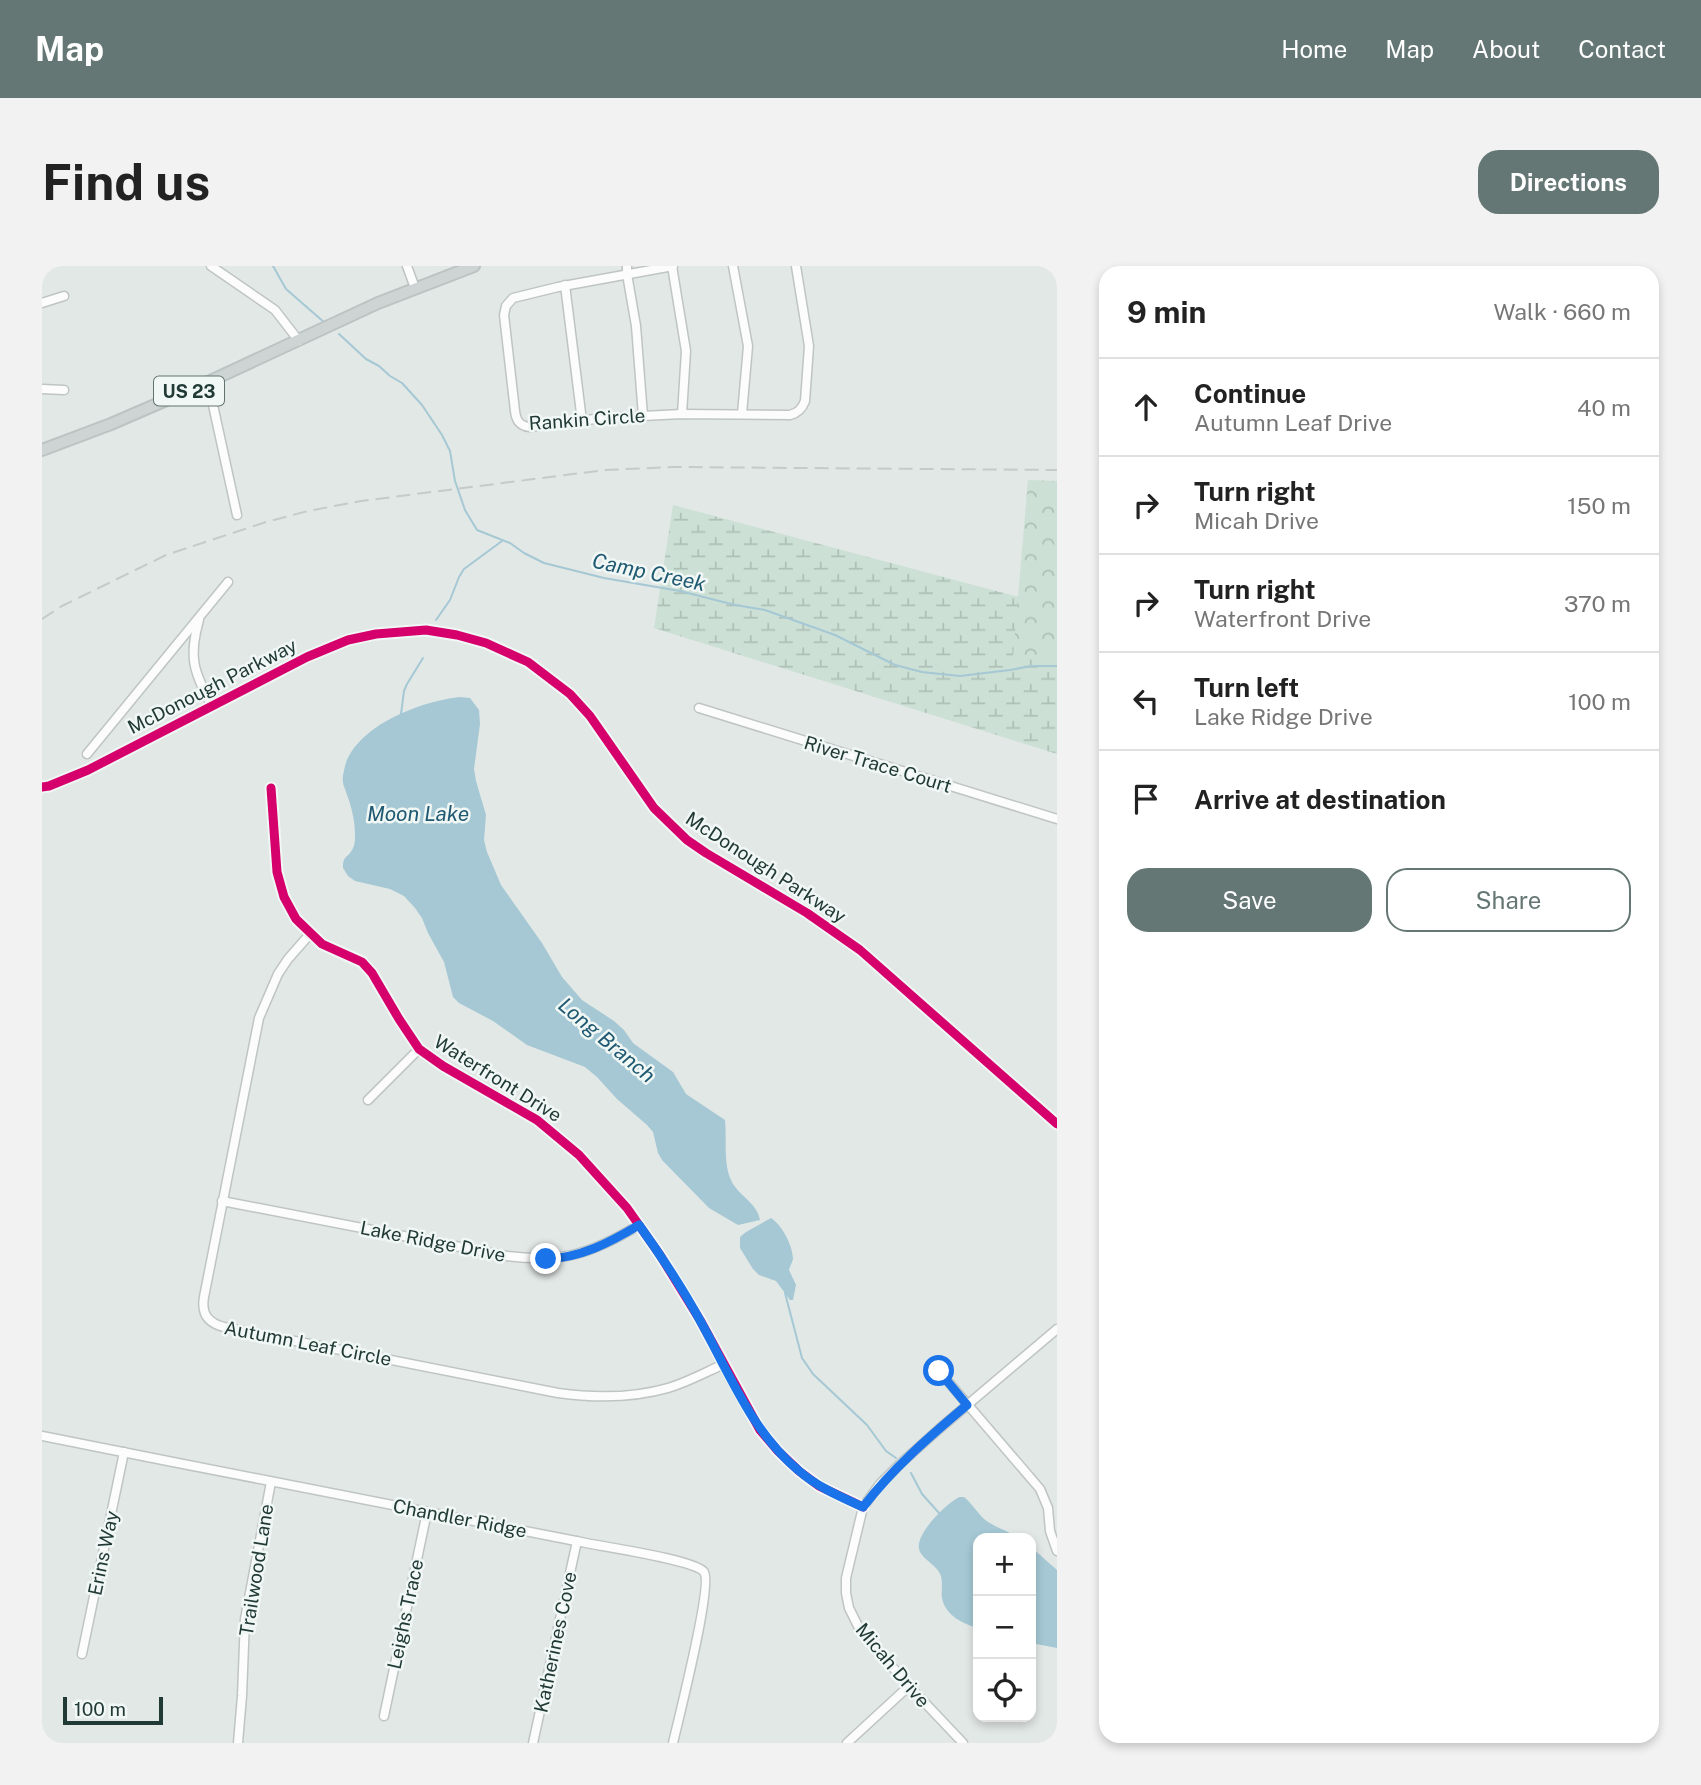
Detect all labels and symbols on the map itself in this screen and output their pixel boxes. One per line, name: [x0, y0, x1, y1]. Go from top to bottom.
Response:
road number: US 23: [154, 376, 224, 406]
street label: Rankin Circle: [528, 404, 646, 434]
water label: Camp Creek: [590, 548, 709, 596]
street label: McDonough Parkway: [124, 634, 300, 738]
street label: River Trace Court: [802, 731, 954, 797]
water label: Moon Lake: [367, 801, 469, 826]
street label: McDonough Parkway: [682, 807, 850, 927]
water label: Long Branch: [554, 992, 660, 1088]
street label: Waterfront Drive: [430, 1030, 566, 1126]
street label: Lake Ridge Drive: [358, 1216, 508, 1266]
route end: [530, 1243, 561, 1274]
street label: Autumn Leaf Circle: [223, 1316, 393, 1370]
route start: [923, 1355, 954, 1386]
street label: Chandler Ridge: [391, 1494, 529, 1542]
street label: Trailwood Lane: [235, 1502, 277, 1638]
street label: Erins Way: [83, 1509, 123, 1597]
street label: Leighs Trace: [383, 1557, 427, 1671]
street label: Katherines Cove: [529, 1569, 581, 1715]
street label: Micah Drive: [851, 1618, 935, 1712]
scale bar: [63, 1694, 163, 1726]

